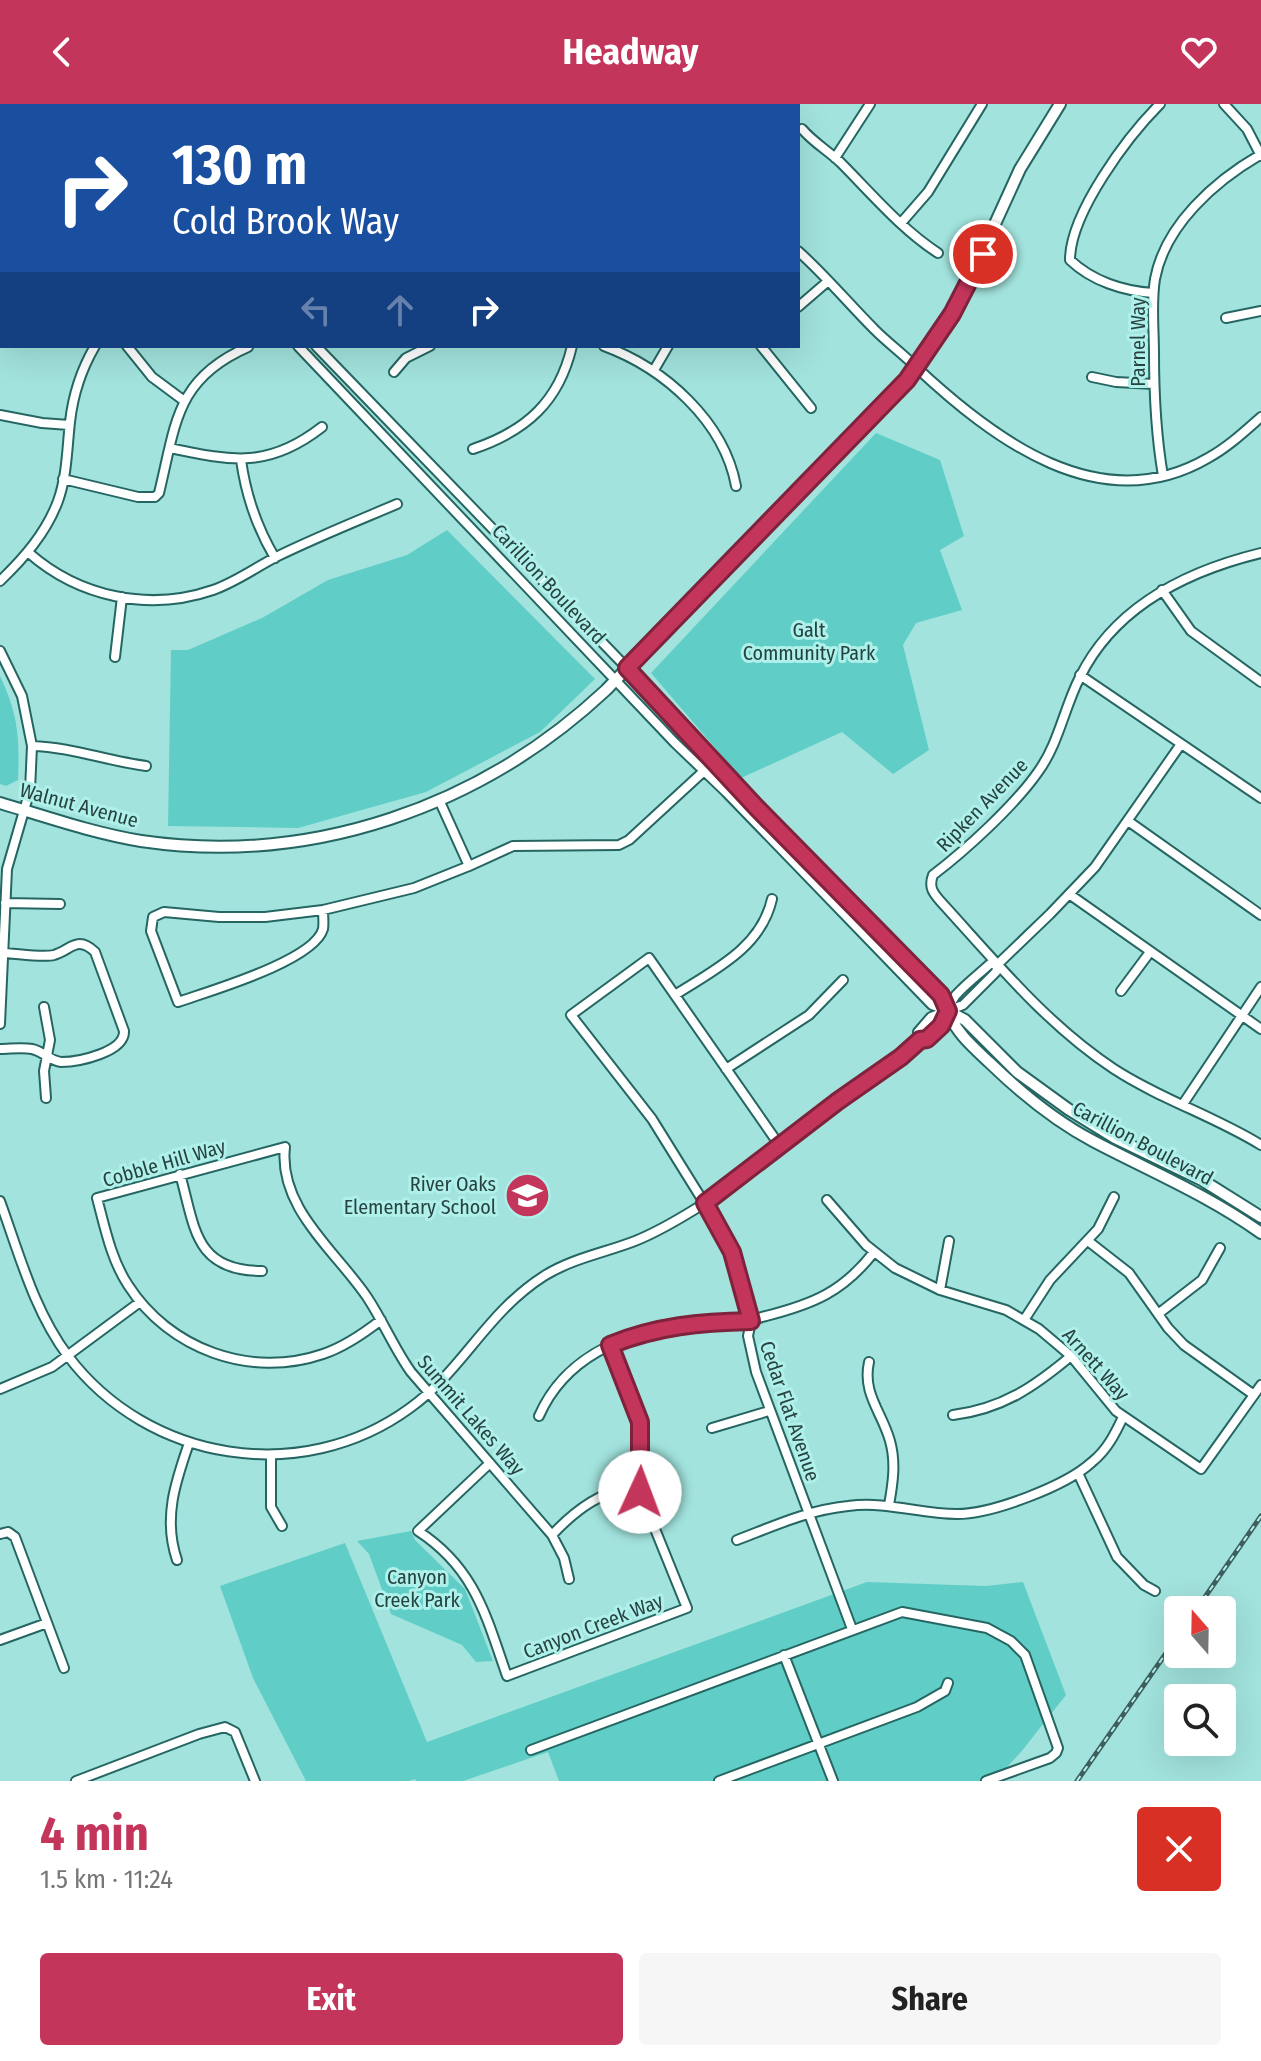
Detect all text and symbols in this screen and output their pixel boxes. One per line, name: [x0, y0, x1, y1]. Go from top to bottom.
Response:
icon: back: [40, 30, 84, 74]
text: Headway: [563, 30, 698, 74]
icon: heart: [1177, 30, 1221, 74]
text: 130 m: [172, 132, 307, 199]
icon: right: [40, 136, 144, 240]
text: Cold Brook Way: [172, 200, 399, 244]
pin: [949, 220, 1017, 288]
icon: arrive: [961, 232, 1005, 276]
icon: left: [294, 288, 338, 332]
icon: ahead: [378, 288, 422, 332]
icon: right: [462, 288, 506, 332]
street label: Parnel Way: [1126, 297, 1150, 387]
street label: Carillion Boulevard: [487, 519, 611, 649]
park label: Galt Community Park: [743, 618, 876, 665]
street label: Ripken Avenue: [931, 753, 1033, 857]
street label: Walnut Avenue: [17, 778, 141, 832]
street label: Carillion Boulevard: [1069, 1096, 1217, 1190]
street label: Cobble Hill Way: [100, 1134, 228, 1192]
school or university icon: River Oaks Elementary School: [503, 1171, 551, 1219]
place label: River Oaks Elementary School: [344, 1172, 496, 1219]
street label: Arnett Way: [1057, 1323, 1135, 1405]
street label: Cedar Flat Avenue: [755, 1338, 825, 1484]
street label: Summit Lakes Way: [412, 1350, 530, 1480]
position arrow: [598, 1450, 682, 1534]
park label: Canyon Creek Park: [374, 1565, 460, 1612]
street label: Canyon Creek Way: [520, 1588, 666, 1664]
north arrow: [1164, 1596, 1236, 1668]
map controls: [1164, 1596, 1236, 1756]
button: search: [1164, 1684, 1236, 1756]
text: 4 min: [40, 1805, 149, 1863]
button: close: [1137, 1807, 1221, 1891]
text: 1.5 km · 11:24: [40, 1864, 173, 1895]
button: Exit: [40, 1953, 623, 2045]
button: Share: [639, 1953, 1221, 2045]

